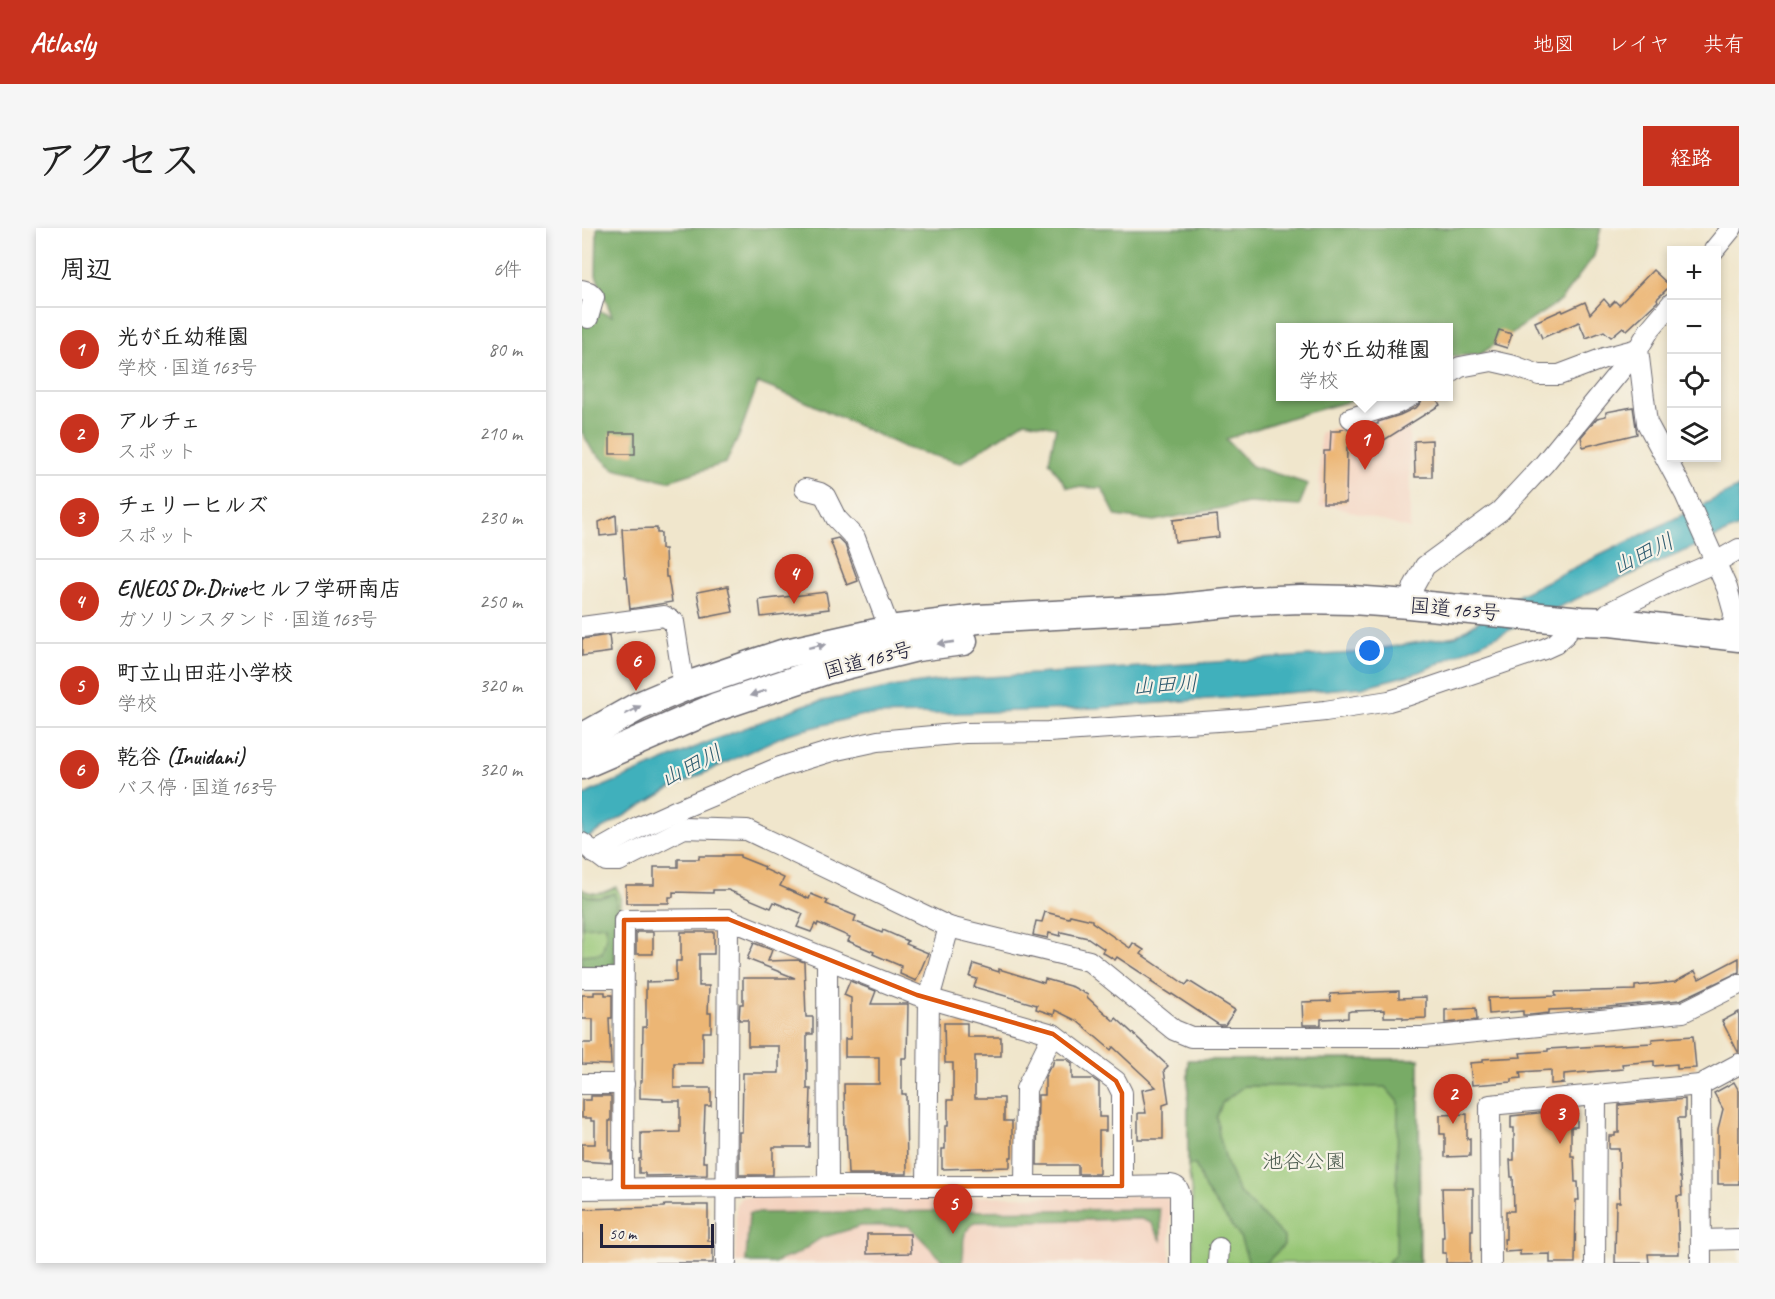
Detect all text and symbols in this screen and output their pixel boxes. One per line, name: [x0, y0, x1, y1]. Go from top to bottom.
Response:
text: Atlasly: [30, 25, 95, 60]
text: 地図: [1533, 31, 1575, 57]
text: レイヤ: [1608, 31, 1670, 57]
text: 共有: [1703, 31, 1745, 57]
button: 経路: [1643, 126, 1739, 186]
text: アクセス: [36, 134, 201, 187]
map controls: [1667, 246, 1721, 462]
button: +: [1667, 246, 1721, 300]
text: 周辺: [60, 253, 112, 286]
text: 6件: [493, 257, 522, 282]
button: −: [1667, 300, 1721, 354]
text: 光が丘幼稚園: [117, 323, 249, 351]
popup: [1276, 323, 1453, 401]
text: 光が丘幼稚園: [1298, 336, 1431, 364]
text: 1: [75, 337, 84, 362]
text: 80 m: [488, 337, 522, 362]
button: locate: [1667, 354, 1721, 408]
text: 学校 · 国道163号: [117, 355, 257, 380]
text: 学校: [1298, 368, 1338, 393]
text: アルチェ: [117, 407, 201, 435]
button: layers: [1667, 408, 1721, 462]
pin: 1: [1346, 420, 1384, 470]
text: 2: [75, 421, 84, 446]
text: 210 m: [479, 421, 522, 446]
text: スポット: [117, 439, 197, 464]
text: チェリーヒルズ: [117, 491, 268, 519]
text: 3: [75, 505, 84, 530]
text: 230 m: [479, 505, 522, 530]
text: スポット: [117, 523, 197, 548]
water label: 山田川: [1607, 527, 1679, 581]
pin: 4: [774, 554, 814, 604]
text: ENEOS Dr.Driveセルフ学研南店: [117, 575, 401, 603]
text: 4: [75, 589, 84, 614]
text: 250 m: [479, 589, 522, 614]
street label: 国道163号: [1408, 592, 1502, 626]
text: ガソリンスタンド · 国道163号: [117, 607, 378, 632]
street label: 国道163号: [821, 636, 915, 684]
your location: [1355, 636, 1384, 665]
one-way arrow: [936, 638, 955, 647]
one-way arrow: [808, 641, 827, 650]
pin: 6: [616, 642, 656, 691]
text: 町立山田荘小学校: [117, 659, 293, 687]
water label: 山田川: [1131, 669, 1199, 701]
text: 5: [75, 673, 84, 698]
text: 320 m: [479, 673, 522, 698]
one-way arrow: [748, 689, 766, 698]
text: 学校: [117, 691, 157, 716]
one-way arrow: [624, 705, 642, 715]
water label: 山田川: [655, 739, 727, 793]
text: 乾谷 (Inuidani): [117, 743, 244, 771]
text: 6: [75, 757, 84, 782]
text: 320 m: [479, 757, 522, 782]
text: バス停 · 国道163号: [117, 775, 277, 800]
pin: 2: [1434, 1074, 1472, 1124]
pin: 3: [1540, 1094, 1580, 1144]
park label: 池谷公園: [1262, 1148, 1346, 1174]
pin: 5: [934, 1184, 973, 1234]
scale bar: [600, 1221, 714, 1248]
text: 50 m: [609, 1224, 636, 1244]

